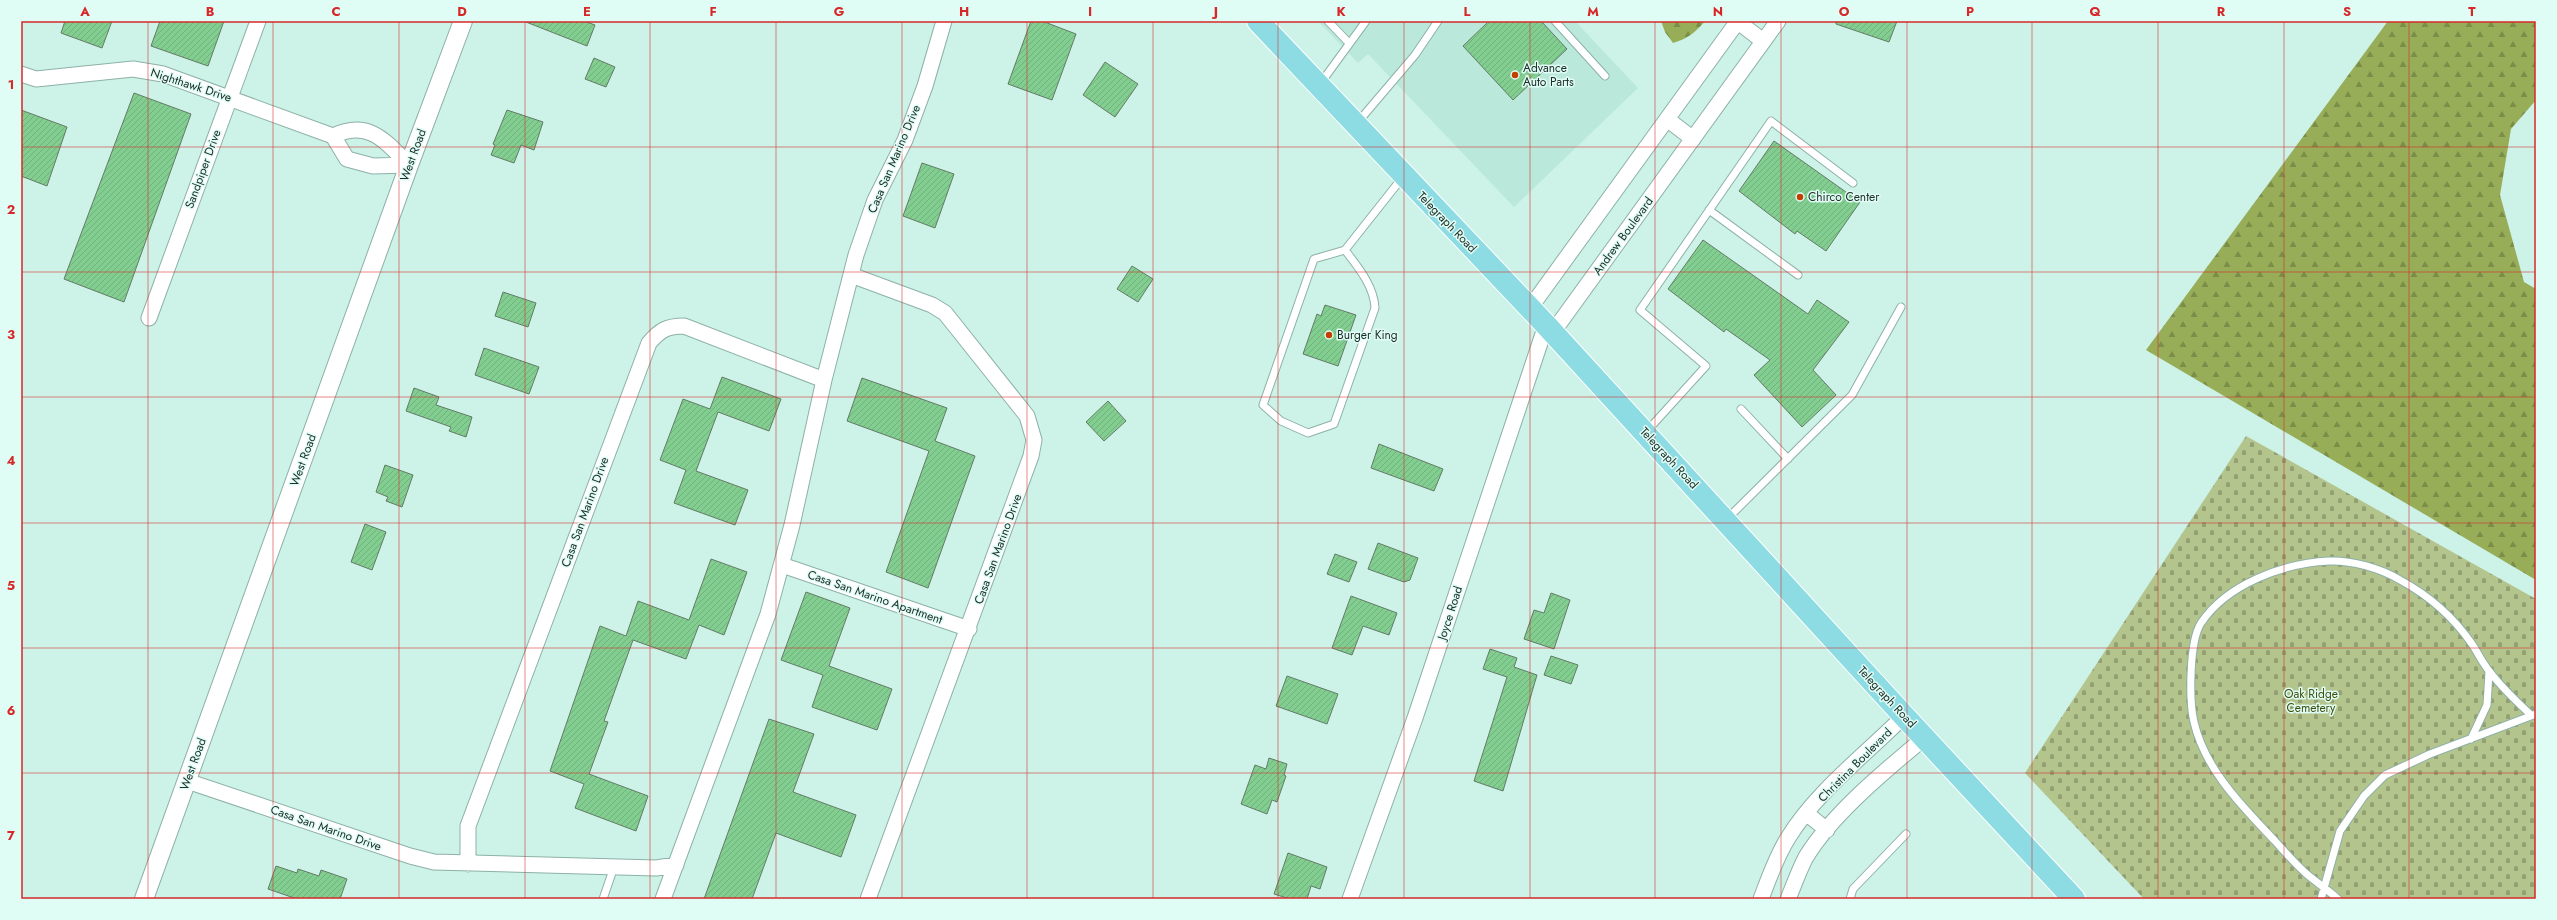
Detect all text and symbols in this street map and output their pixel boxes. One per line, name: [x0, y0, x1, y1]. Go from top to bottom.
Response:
text: A: [79, 2, 90, 21]
text: B: [206, 2, 215, 21]
text: C: [331, 2, 341, 21]
text: D: [457, 2, 467, 21]
text: E: [583, 2, 591, 21]
text: F: [709, 2, 717, 21]
text: G: [834, 2, 845, 21]
text: H: [959, 2, 969, 21]
text: I: [1088, 2, 1092, 21]
text: J: [1211, 2, 1218, 21]
text: K: [1336, 2, 1346, 21]
text: L: [1464, 2, 1471, 21]
text: M: [1587, 2, 1599, 21]
text: N: [1713, 2, 1723, 21]
text: O: [1839, 2, 1850, 21]
text: P: [1966, 2, 1974, 21]
text: Q: [2089, 2, 2101, 21]
text: R: [2217, 2, 2226, 21]
text: S: [2343, 2, 2351, 21]
text: T: [2468, 2, 2476, 21]
place label: Advance Auto Parts: [1523, 59, 1574, 91]
street label: Nighthawk Drive: [148, 63, 234, 107]
marker: Advance Auto Parts: [1510, 70, 1520, 80]
text: 1: [8, 75, 14, 94]
street label: Casa San Marino Drive: [863, 102, 925, 216]
street label: West Road: [395, 126, 431, 184]
street label: Sandpiper Drive: [180, 127, 226, 211]
street label: Telegraph Road: [1413, 187, 1481, 257]
place label: Chirco Center: [1808, 188, 1880, 206]
marker: Chirco Center: [1795, 192, 1805, 202]
street label: Andrew Boulevard: [1588, 193, 1658, 279]
text: 2: [7, 200, 15, 219]
text: 3: [7, 325, 15, 344]
place label: Burger King: [1337, 326, 1398, 344]
marker: Burger King: [1324, 330, 1334, 340]
street label: Telegraph Road: [1636, 423, 1702, 493]
street label: West Road: [285, 431, 321, 489]
text: 4: [6, 451, 16, 470]
street label: Casa San Marino Drive: [557, 454, 613, 570]
street label: Casa San Marino Drive: [970, 491, 1026, 607]
street label: Casa San Marino Apartment: [805, 565, 945, 629]
text: 5: [7, 576, 15, 595]
street label: Joyce Road: [1432, 584, 1467, 644]
street label: Telegraph Road: [1854, 662, 1920, 732]
park label: Oak Ridge Cemetery: [2284, 685, 2338, 717]
text: 6: [7, 701, 16, 720]
street label: Christina Boulevard: [1814, 724, 1896, 806]
street label: West Road: [175, 735, 211, 793]
street label: Casa San Marino Drive: [268, 801, 384, 855]
text: 7: [7, 826, 15, 845]

